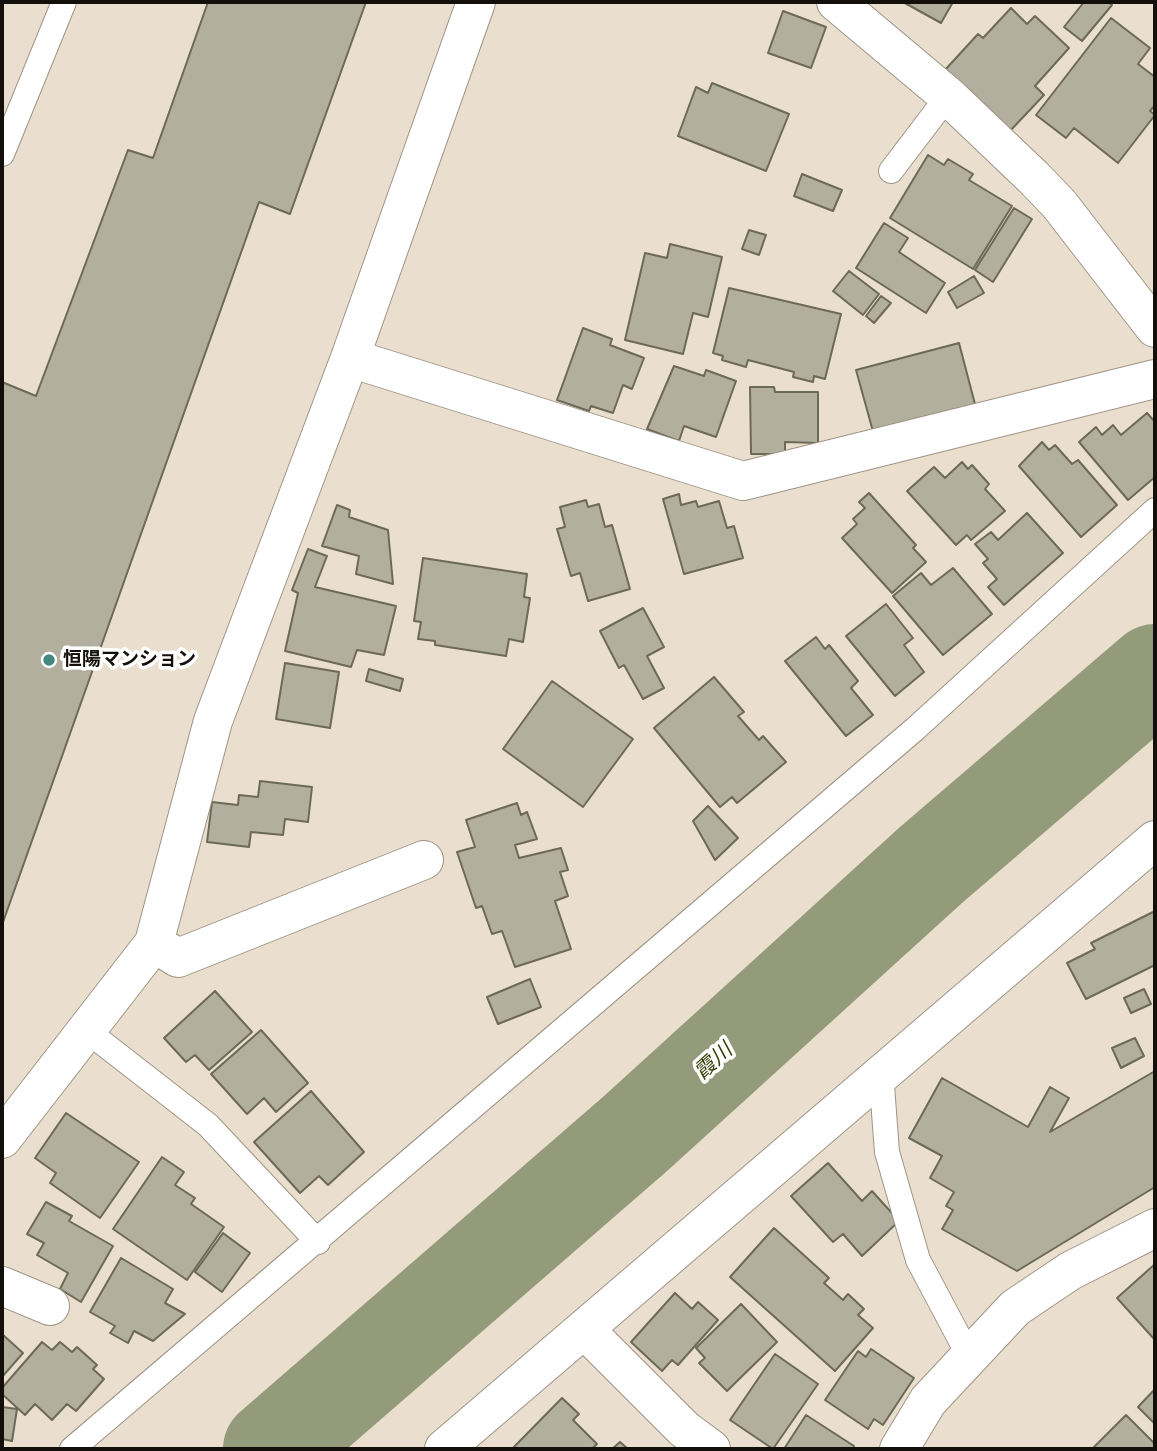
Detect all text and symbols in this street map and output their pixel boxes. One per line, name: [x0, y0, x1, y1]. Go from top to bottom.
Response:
place label: 恒陽マンション: [63, 649, 196, 671]
marker: 恒陽マンション: [41, 652, 57, 668]
water label: 霞川: [690, 1039, 738, 1085]

